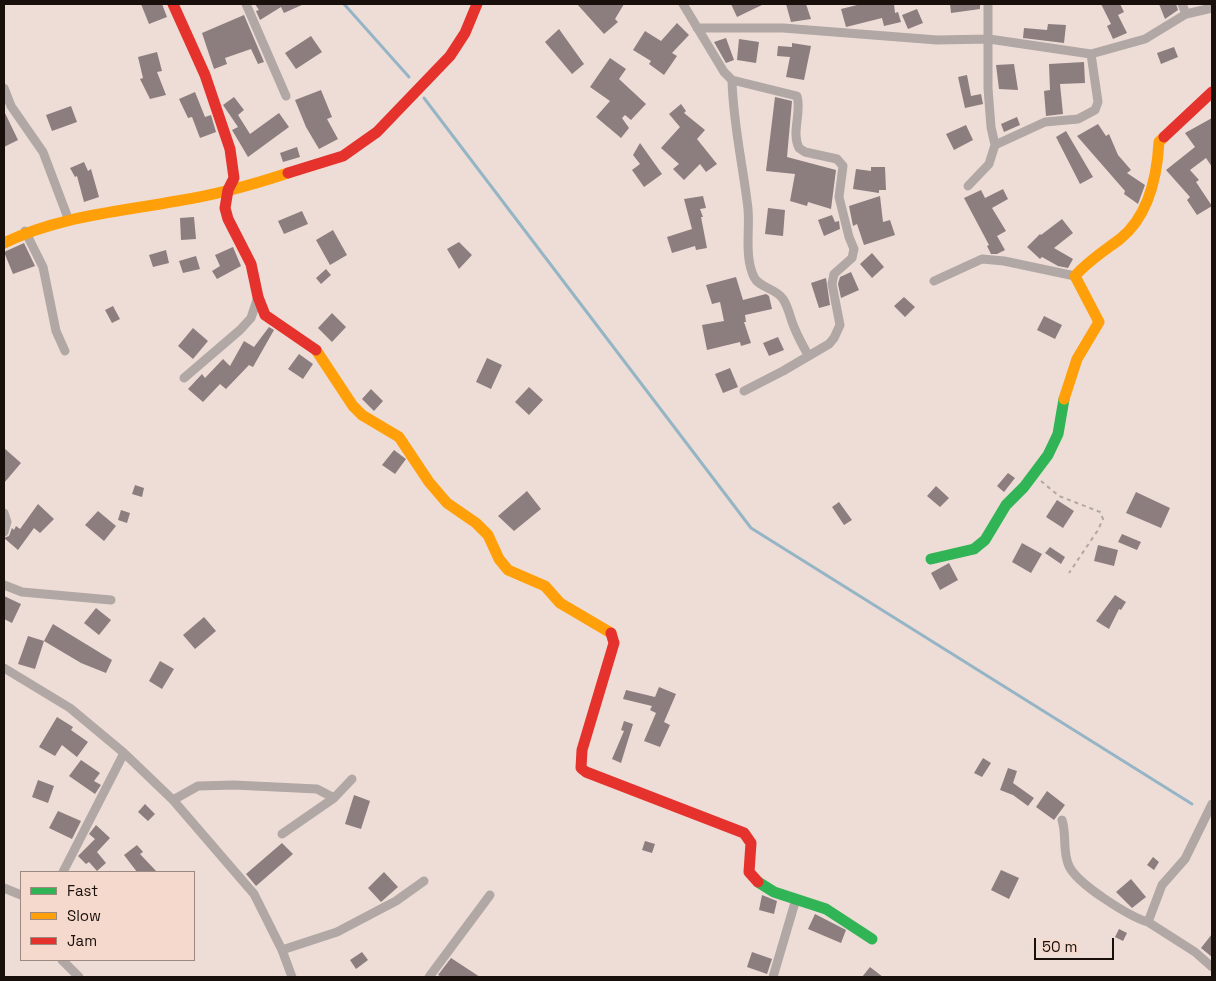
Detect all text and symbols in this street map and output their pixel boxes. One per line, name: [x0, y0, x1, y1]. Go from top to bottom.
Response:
legend: [20, 871, 195, 961]
text: Fast: [67, 881, 98, 900]
text: Slow: [67, 906, 101, 925]
scale bar: [1036, 928, 1116, 960]
text: Jam: [67, 931, 97, 950]
text: 50 m: [1042, 937, 1077, 956]

